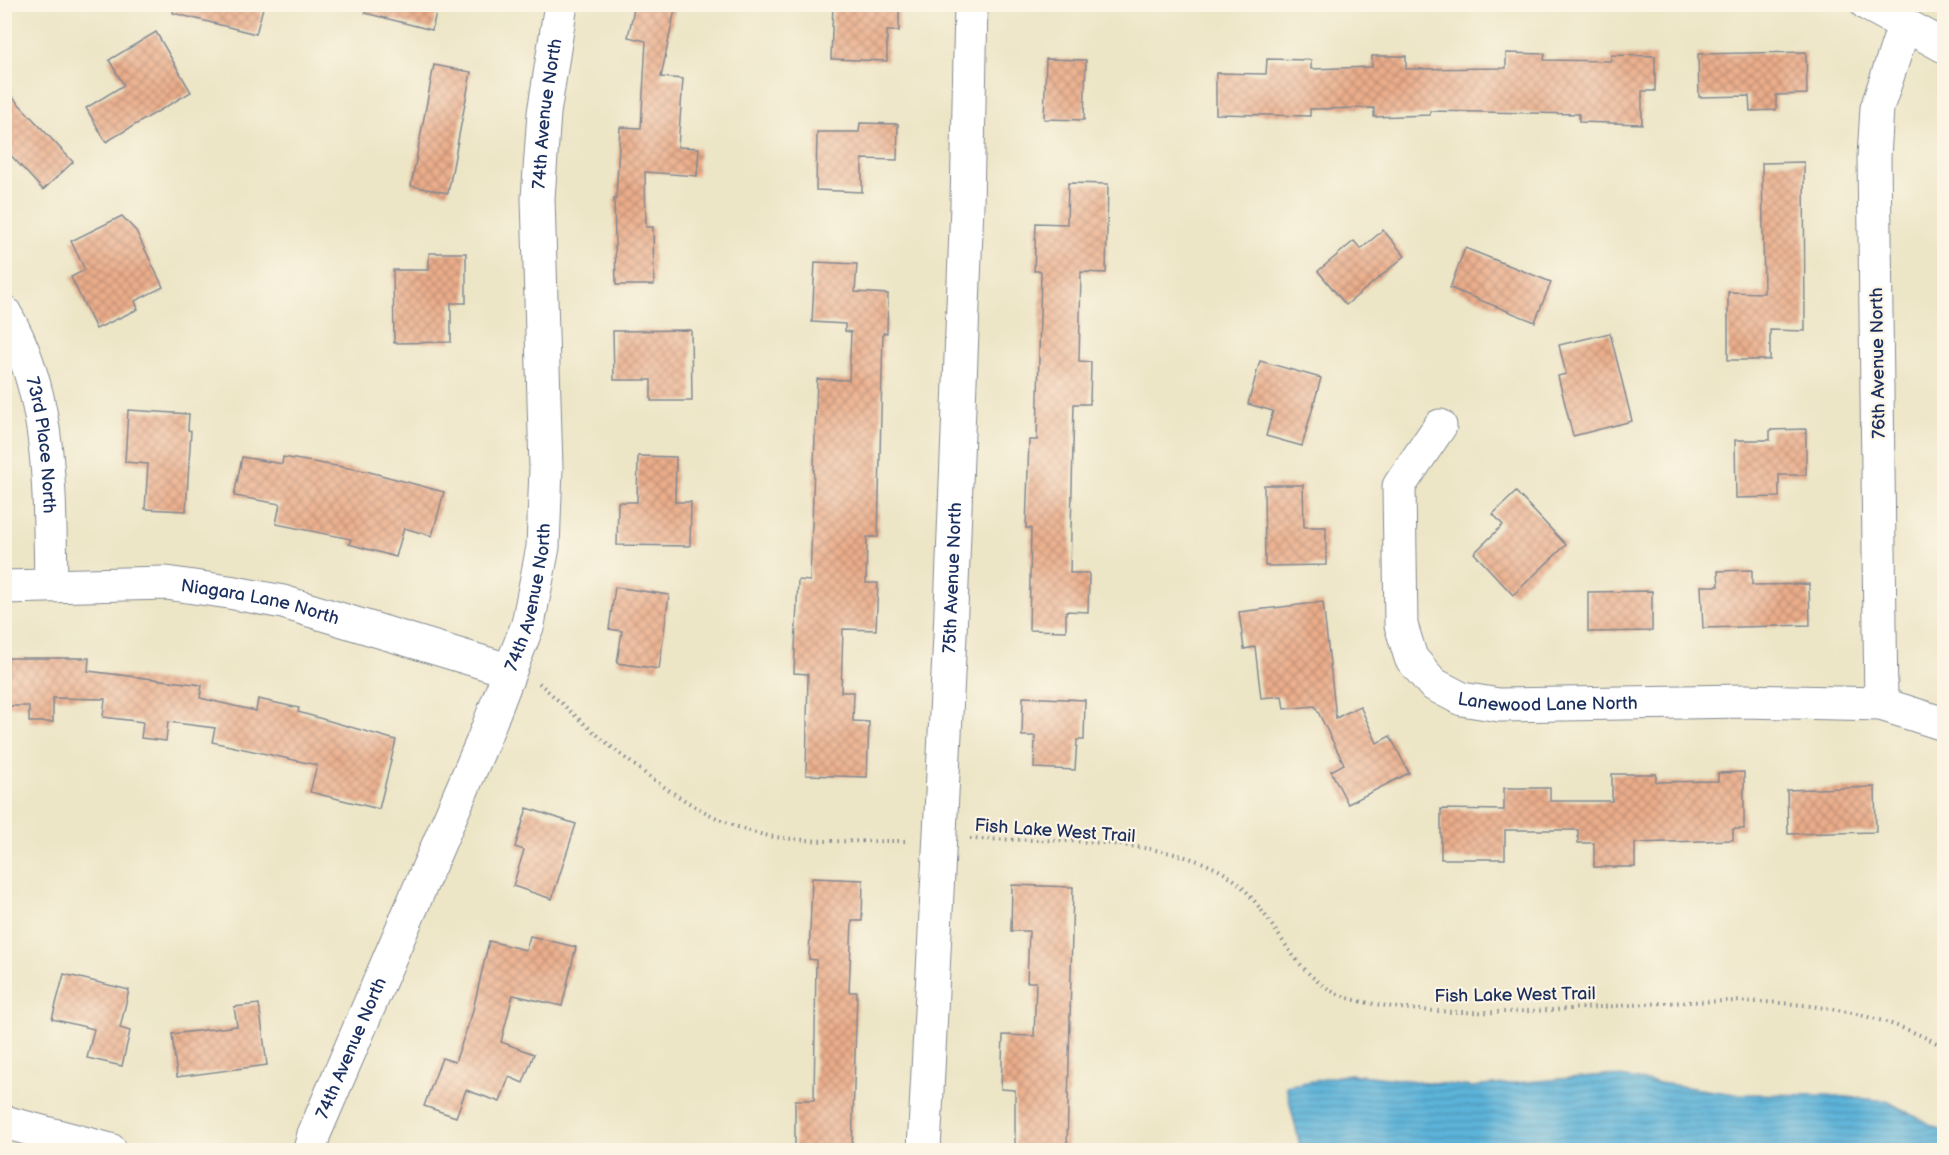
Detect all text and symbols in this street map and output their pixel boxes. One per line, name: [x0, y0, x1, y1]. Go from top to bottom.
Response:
street label: 74th Avenue North: [528, 37, 566, 190]
street label: 76th Avenue North: [1866, 287, 1890, 439]
street label: 73rd Place North: [22, 374, 60, 514]
street label: 75th Avenue North: [939, 502, 966, 654]
street label: 74th Avenue North: [500, 523, 554, 674]
street label: Niagara Lane North: [180, 575, 342, 629]
street label: Lanewood Lane North: [1456, 688, 1638, 716]
street label: Fish Lake West Trail: [974, 815, 1136, 847]
street label: 74th Avenue North: [311, 974, 390, 1122]
street label: Fish Lake West Trail: [1434, 983, 1596, 1007]

